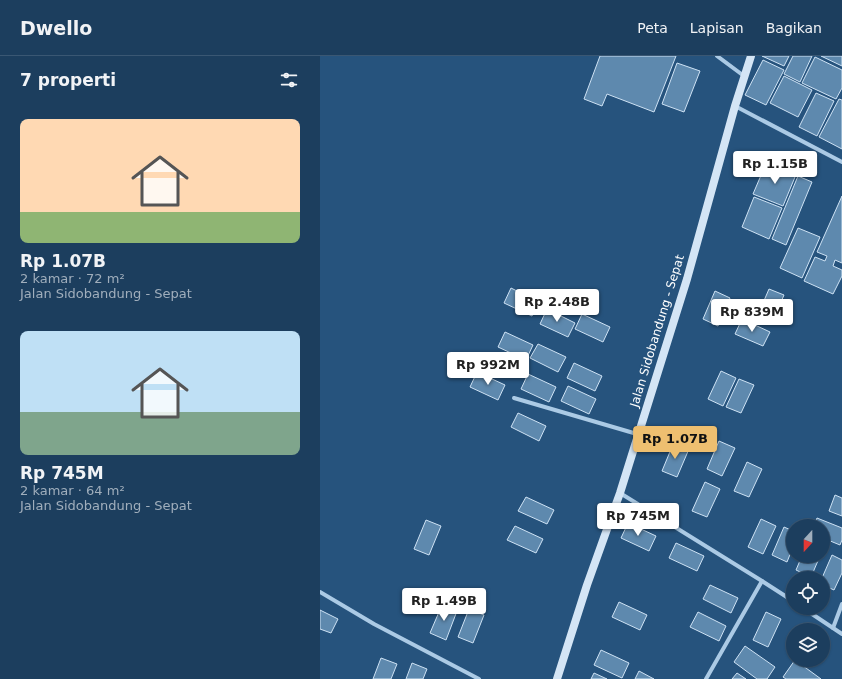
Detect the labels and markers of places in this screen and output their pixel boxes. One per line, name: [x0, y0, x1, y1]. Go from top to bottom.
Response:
pin: Rp 1.15B: [734, 151, 816, 185]
pin: Rp 2.48B: [516, 289, 598, 323]
pin: Rp 839M: [715, 299, 789, 333]
pin: Rp 992M: [451, 352, 525, 386]
pin: Rp 1.07B: [634, 426, 716, 460]
pin: Rp 745M: [601, 503, 675, 537]
pin: Rp 1.49B: [403, 588, 485, 622]

